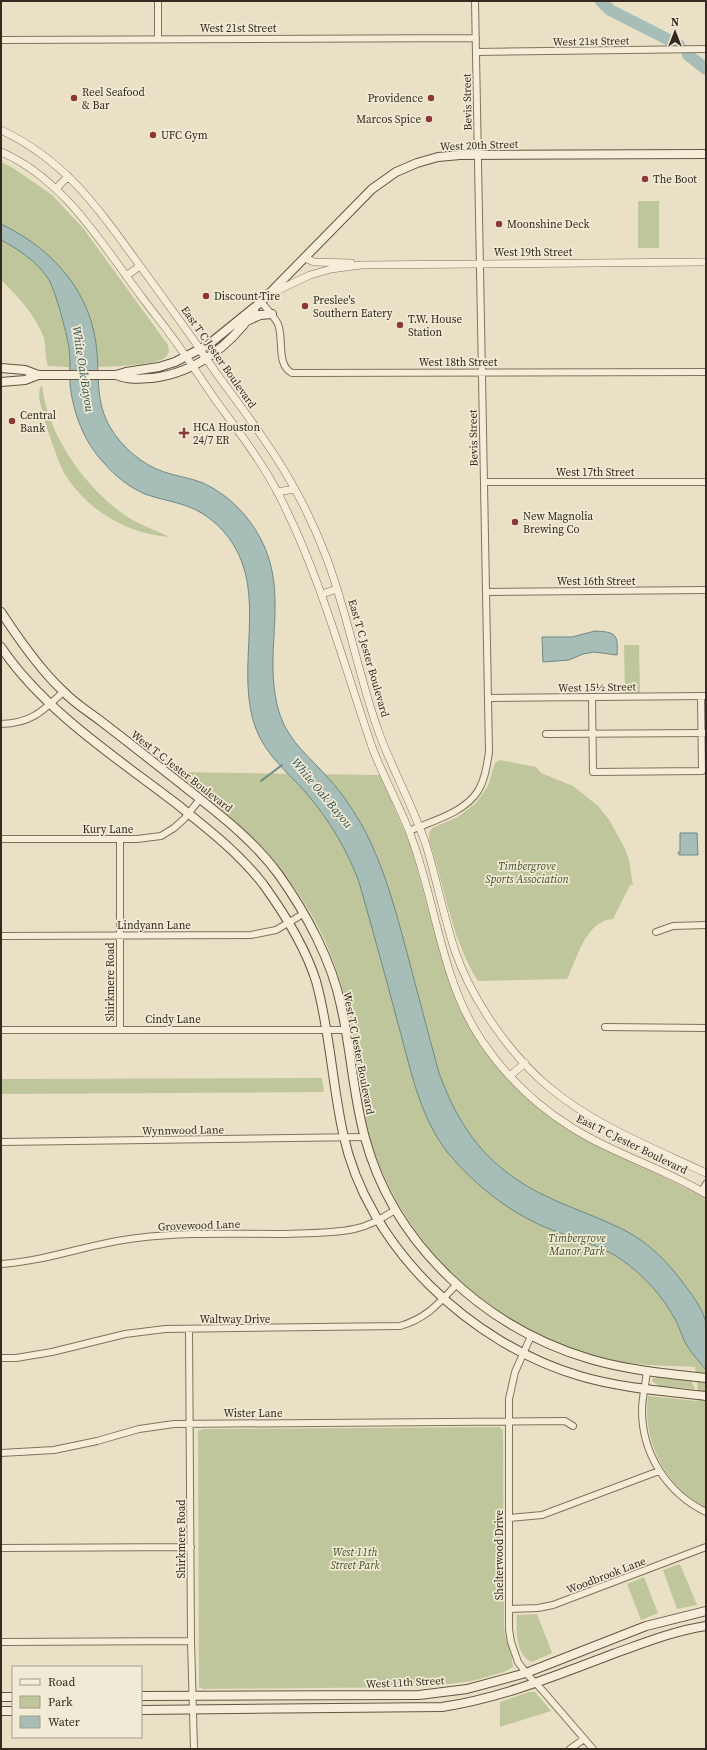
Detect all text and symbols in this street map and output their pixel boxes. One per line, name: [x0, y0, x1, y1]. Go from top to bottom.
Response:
north arrow: [655, 12, 695, 52]
text: N: [671, 15, 679, 30]
street label: West 21st Street: [200, 21, 277, 36]
street label: West 21st Street: [553, 33, 630, 50]
street label: Bevis Street: [459, 73, 475, 131]
place label: Reel Seafood & Bar: [82, 85, 146, 113]
place label: Providence: [368, 91, 423, 106]
marker: Reel Seafood & Bar: [69, 93, 79, 103]
marker: Providence: [426, 93, 436, 103]
place label: Marcos Spice: [356, 112, 421, 127]
marker: Marcos Spice: [424, 114, 434, 124]
place label: UFC Gym: [161, 128, 208, 143]
marker: UFC Gym: [148, 130, 158, 140]
street label: West 20th Street: [440, 137, 519, 154]
place label: The Boot: [653, 172, 697, 187]
marker: The Boot: [640, 174, 650, 184]
place label: Moonshine Deck: [507, 217, 591, 232]
marker: Moonshine Deck: [494, 219, 504, 229]
street label: West 19th Street: [494, 245, 573, 260]
place label: Discount Tire: [214, 289, 281, 304]
marker: Discount Tire: [201, 291, 211, 301]
place label: Preslee's Southern Eatery: [313, 293, 393, 321]
marker: Preslee's Southern Eatery: [300, 301, 310, 311]
street label: East T C Jester Boulevard: [177, 303, 260, 412]
place label: T.W. House Station: [408, 312, 462, 340]
marker: T.W. House Station: [395, 320, 405, 330]
water label: White Oak Bayou: [68, 325, 98, 413]
street label: West 18th Street: [419, 355, 498, 370]
place label: Central Bank: [20, 408, 56, 436]
street label: Bevis Street: [465, 409, 481, 467]
marker: Central Bank: [7, 416, 17, 426]
place label: HCA Houston 24/7 ER: [193, 420, 260, 448]
marker: HCA Houston 24/7 ER: [178, 427, 190, 439]
street label: West 17th Street: [556, 465, 635, 480]
place label: New Magnolia Brewing Co: [523, 509, 593, 537]
marker: New Magnolia Brewing Co: [510, 517, 520, 527]
street label: West 16th Street: [557, 574, 636, 589]
street label: East T C Jester Boulevard: [345, 598, 393, 719]
street label: West 15½ Street: [558, 679, 637, 696]
street label: West T C Jester Boulevard: [128, 727, 236, 816]
water label: White Oak Bayou: [288, 755, 356, 832]
street label: Kury Lane: [83, 822, 134, 837]
park label: Timbergrove Sports Association: [485, 859, 570, 887]
street label: Lindyann Lane: [117, 918, 191, 933]
street label: Shirkmere Road: [103, 942, 118, 1022]
street label: West T C Jester Boulevard: [339, 990, 378, 1117]
street label: Cindy Lane: [145, 1012, 201, 1027]
street label: East T C Jester Boulevard: [574, 1111, 691, 1178]
street label: Wynnwood Lane: [142, 1122, 225, 1139]
street label: Grovewood Lane: [158, 1217, 241, 1234]
park label: Timbergrove Manor Park: [548, 1231, 606, 1259]
street label: Waltway Drive: [200, 1312, 271, 1327]
street label: Wister Lane: [223, 1406, 283, 1421]
street label: Shirkmere Road: [174, 1499, 189, 1579]
street label: Shelterwood Drive: [492, 1509, 507, 1600]
park label: West 11th Street Park: [330, 1545, 380, 1573]
street label: Woodbrook Lane: [564, 1553, 648, 1598]
legend: [12, 1666, 142, 1738]
street label: West 11th Street: [365, 1673, 445, 1692]
text: Road: [48, 1674, 75, 1690]
text: Park: [48, 1694, 73, 1710]
text: Water: [48, 1714, 80, 1730]

